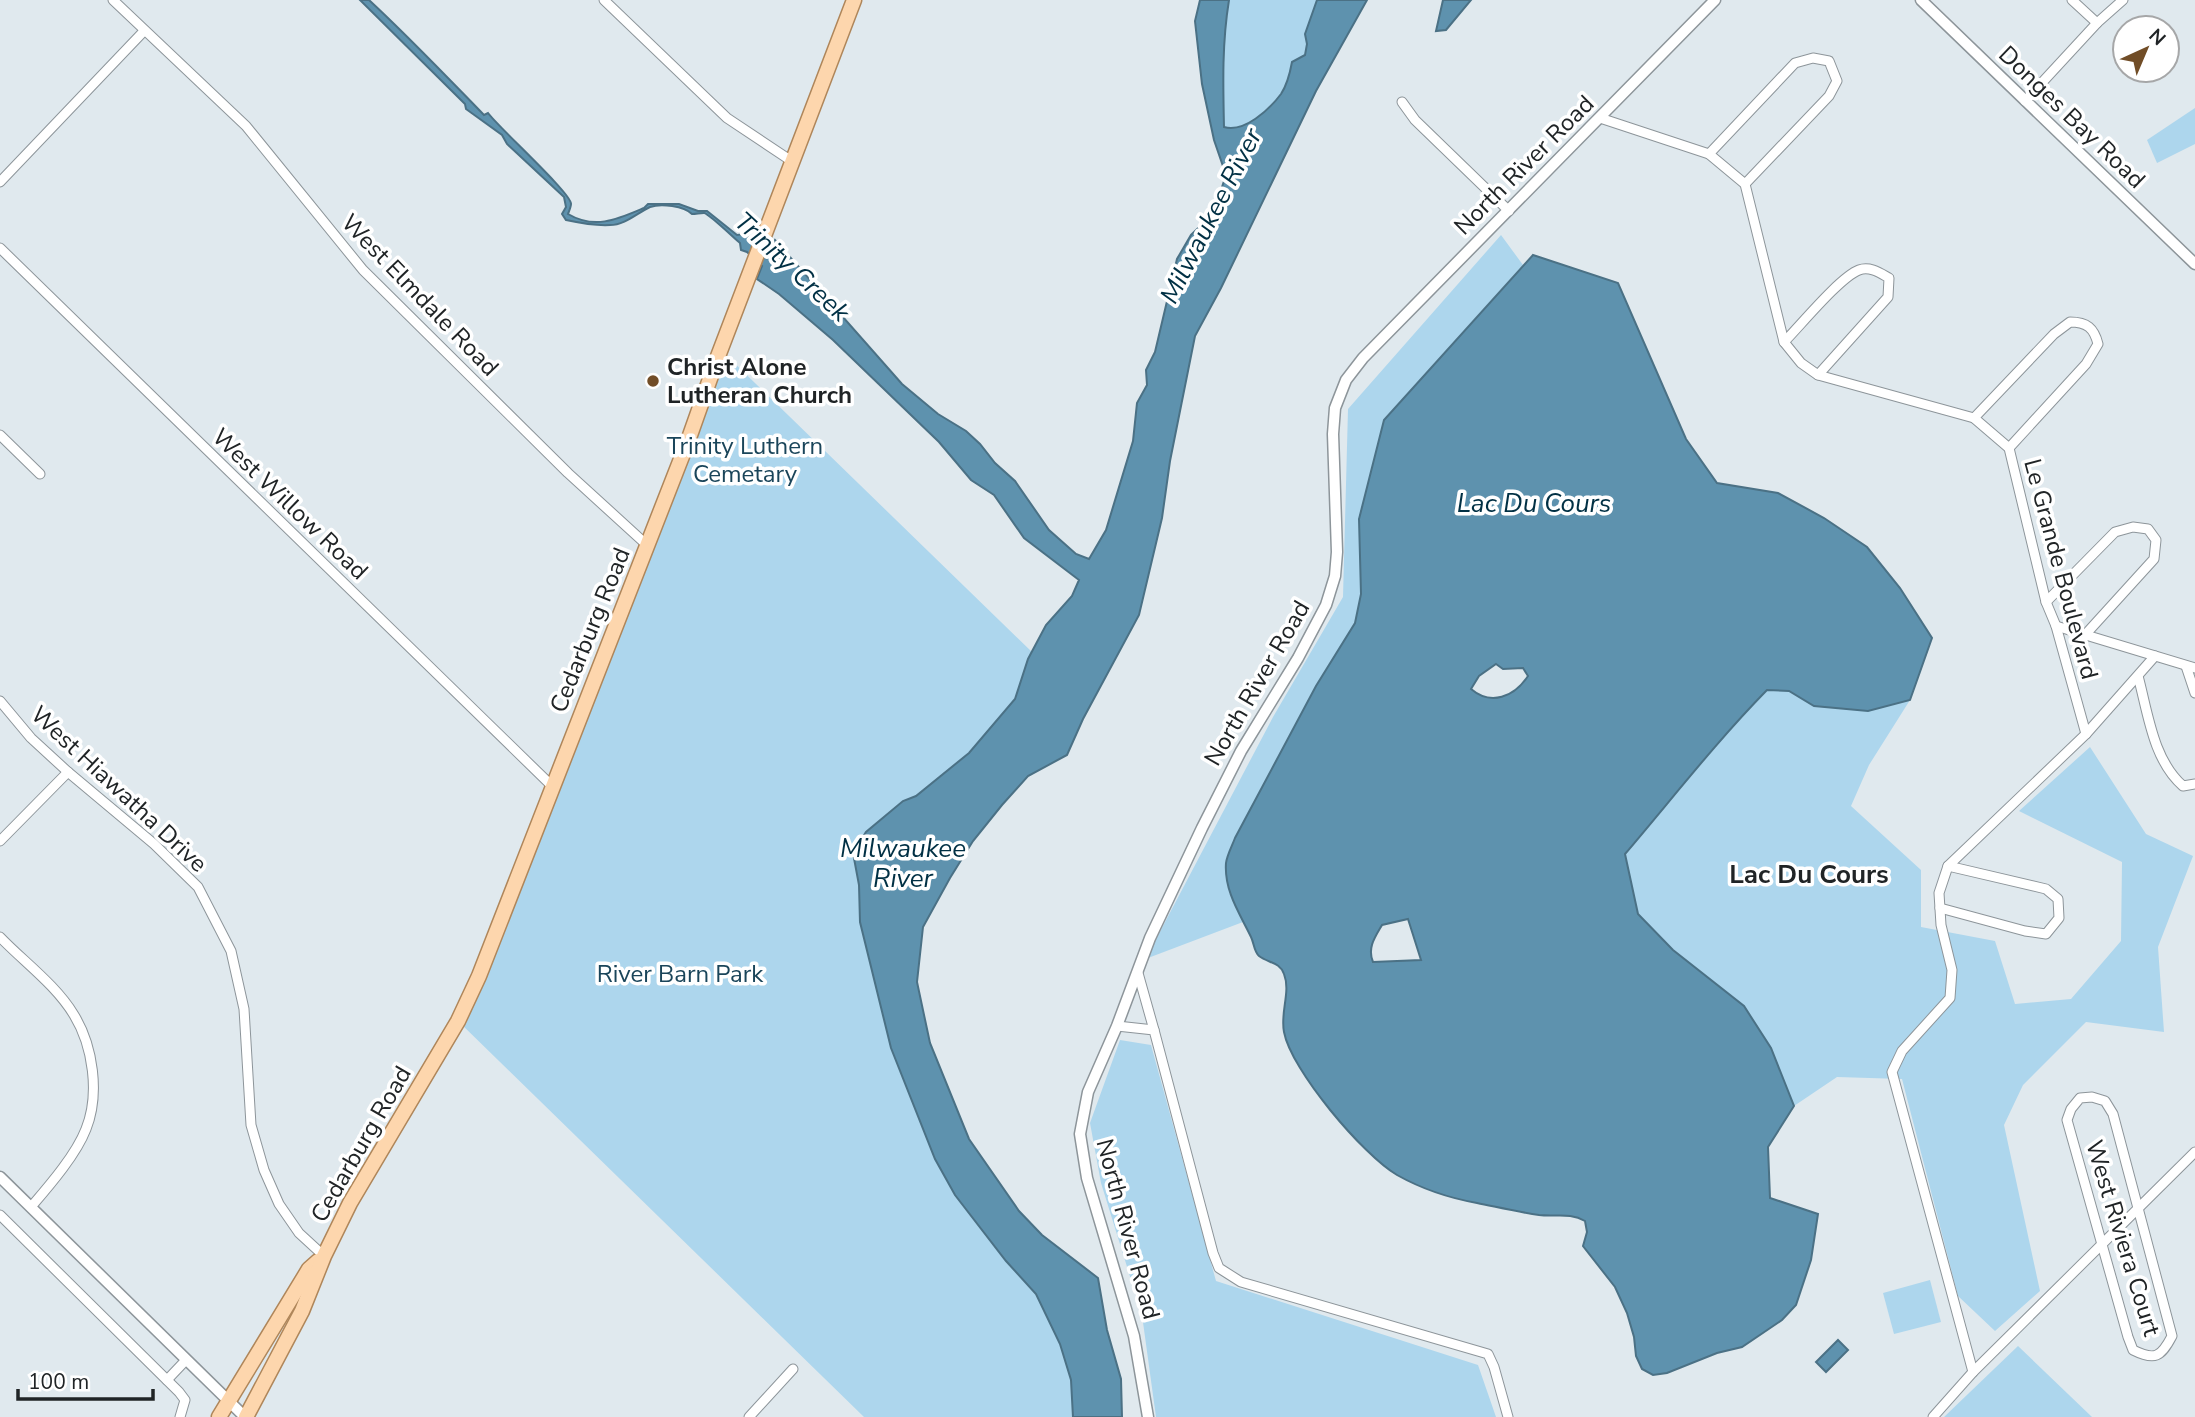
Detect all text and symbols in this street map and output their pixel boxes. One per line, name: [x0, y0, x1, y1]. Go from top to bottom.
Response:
north arrow: [2111, 14, 2181, 84]
text: N: [2143, 23, 2171, 52]
street label: Donges Bay Road: [1992, 39, 2152, 195]
street label: North River Road: [1447, 88, 1601, 242]
water label: Milwaukee River: [1152, 122, 1271, 310]
water label: Trinity Creek: [727, 204, 858, 330]
street label: West Elmdale Road: [334, 207, 506, 383]
place label: Christ Alone Lutheran Church: [667, 351, 852, 411]
marker: Christ Alone Lutheran Church: [645, 373, 661, 389]
street label: West Willow Road: [205, 421, 375, 587]
park label: Trinity Luthern Cemetary: [667, 430, 823, 490]
street label: Le Grande Boulevard: [2016, 455, 2106, 683]
water label: Lac Du Cours: [1457, 486, 1611, 521]
street label: Cedarburg Road: [542, 543, 638, 717]
street label: North River Road: [1197, 595, 1317, 771]
street label: West Hiawatha Drive: [24, 699, 214, 879]
water label: Milwaukee River: [840, 831, 966, 896]
district label: Lac Du Cours: [1729, 857, 1889, 892]
park label: River Barn Park: [597, 958, 764, 990]
street label: Cedarburg Road: [303, 1060, 419, 1228]
street label: North River Road: [1089, 1135, 1167, 1323]
street label: West Riviera Court: [2078, 1136, 2168, 1340]
scale bar: [18, 1358, 152, 1402]
text: 100 m: [28, 1368, 89, 1396]

